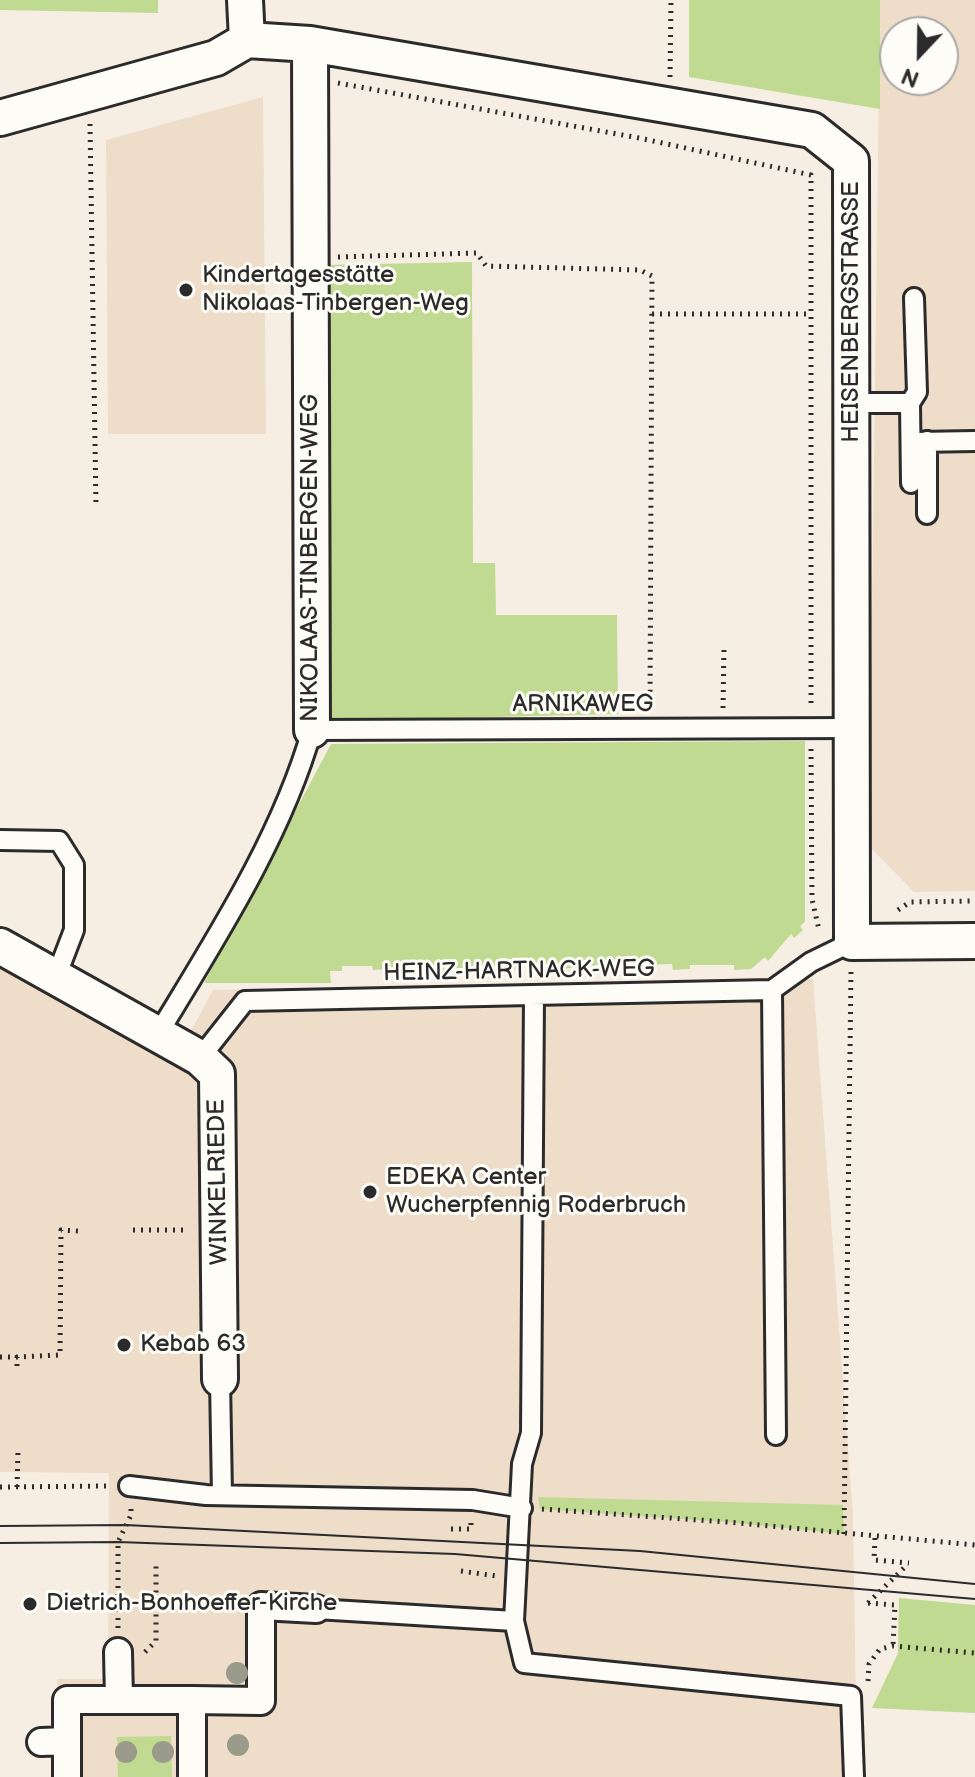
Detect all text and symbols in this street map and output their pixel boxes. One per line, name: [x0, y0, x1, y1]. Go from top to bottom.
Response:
north arrow: [879, 16, 959, 96]
text: N: [898, 61, 923, 92]
street label: HEISENBERGSTRASSE: [838, 181, 866, 443]
place label: Kindertagesstätte Nikolaas-Tinbergen-Weg: [202, 262, 469, 318]
marker: Kindertagesstätte Nikolaas-Tinbergen-Weg: [177, 281, 195, 299]
street label: NIKOLAAS-TINBERGEN-WEG: [297, 394, 325, 722]
street label: ARNIKAWEG: [512, 691, 654, 719]
street label: HEINZ-HARTNACK-WEG: [383, 955, 655, 989]
street label: WINKELRIEDE: [203, 1099, 235, 1265]
place label: EDEKA Center Wucherpfennig Roderbruch: [386, 1164, 686, 1220]
marker: EDEKA Center Wucherpfennig Roderbruch: [361, 1183, 379, 1201]
place label: Kebab 63: [140, 1331, 246, 1359]
marker: Kebab 63: [115, 1336, 133, 1354]
place label: Dietrich-Bonhoeffer-Kirche: [46, 1590, 337, 1618]
marker: Dietrich-Bonhoeffer-Kirche: [21, 1595, 39, 1613]

